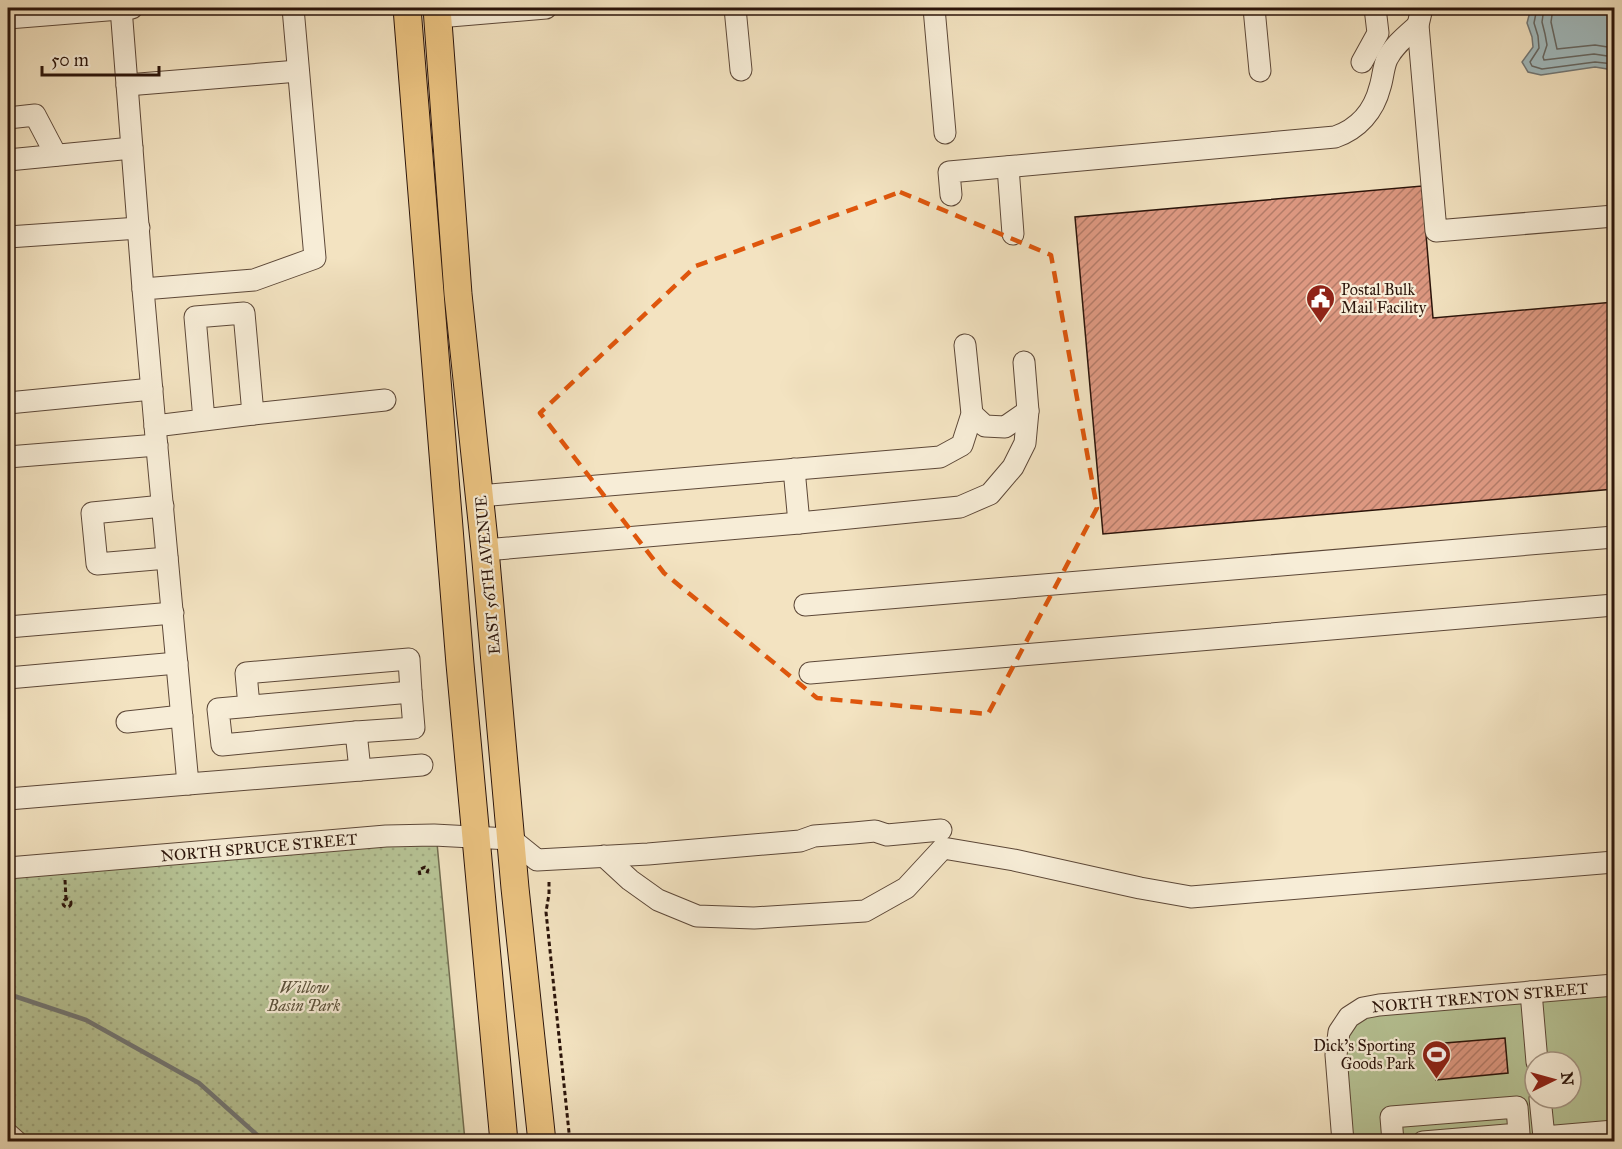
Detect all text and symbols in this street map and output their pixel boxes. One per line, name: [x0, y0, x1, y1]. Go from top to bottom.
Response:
scale bar: [42, 39, 159, 77]
text: 50 m: [51, 49, 89, 71]
place label: Postal Bulk Mail Facility: [1341, 280, 1427, 317]
public building icon: Postal Bulk Mail Facility: [1304, 282, 1336, 324]
street label: EAST 56TH AVENUE: [471, 495, 504, 655]
street label: NORTH SPRUCE STREET: [160, 829, 358, 866]
park label: Willow Basin Park: [267, 978, 340, 1015]
street label: NORTH TRENTON STREET: [1371, 979, 1589, 1016]
place label: Dick’s Sporting Goods Park: [1313, 1036, 1416, 1073]
sports icon: Dick’s Sporting Goods Park: [1420, 1038, 1452, 1080]
north arrow: [1523, 1050, 1583, 1110]
text: N: [1557, 1071, 1578, 1087]

